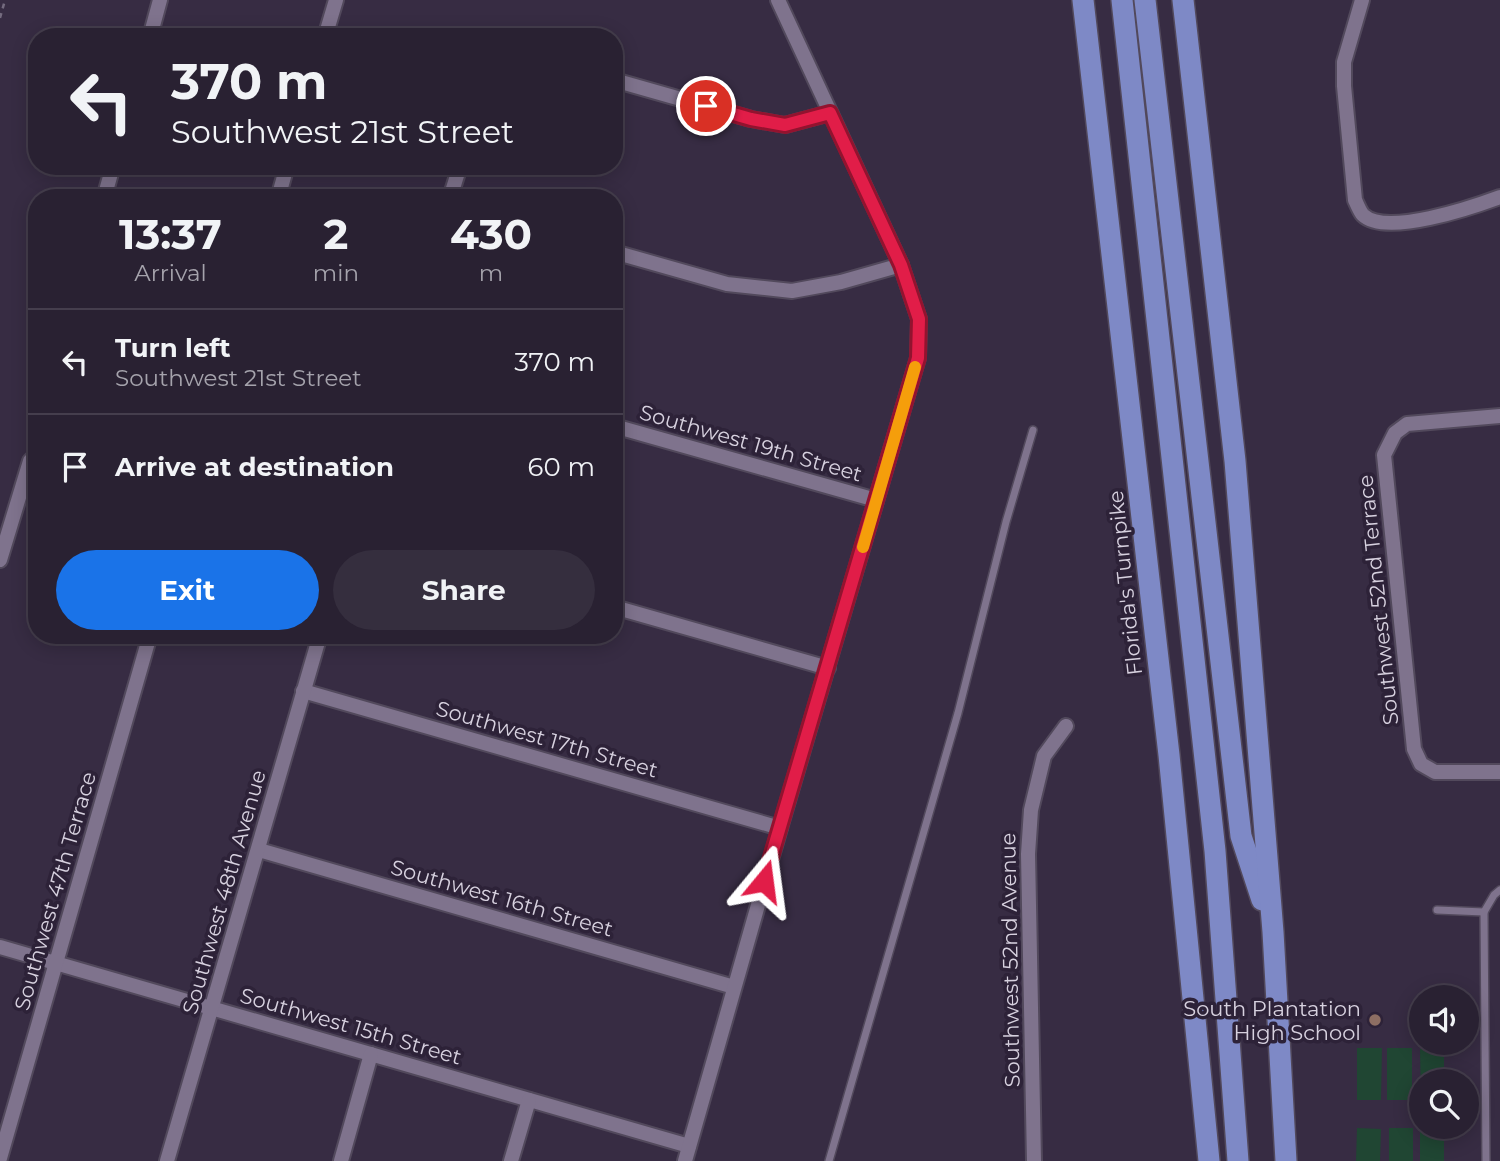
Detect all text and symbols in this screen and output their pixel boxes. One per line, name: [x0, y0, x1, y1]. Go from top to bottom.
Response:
text: 370 m: [171, 52, 328, 111]
icon: left: [56, 56, 147, 147]
pin: [676, 76, 736, 136]
icon: arrive: [687, 87, 725, 125]
text: Southwest 21st Street: [171, 112, 514, 151]
text: 13:37: [119, 208, 222, 260]
text: 2: [324, 208, 348, 260]
text: 430: [450, 208, 532, 260]
text: Arrival: [134, 259, 207, 287]
text: min: [313, 259, 359, 287]
text: m: [479, 259, 503, 287]
text: Turn left: [115, 332, 231, 364]
icon: left: [56, 343, 94, 381]
text: 370 m: [514, 346, 595, 378]
text: Southwest 21st Street: [115, 364, 362, 392]
street label: Southwest 19th Street: [637, 399, 865, 487]
icon: arrive: [56, 448, 94, 486]
text: Arrive at destination: [115, 451, 394, 483]
text: 60 m: [528, 451, 595, 483]
street label: Southwest 52nd Terrace: [1352, 474, 1404, 726]
street label: Florida's Turnpike: [1103, 489, 1147, 677]
button: Exit: [56, 550, 319, 630]
button: Share: [333, 550, 595, 630]
street label: Southwest 17th Street: [433, 695, 661, 783]
street label: Southwest 48th Avenue: [177, 767, 271, 1017]
street label: Southwest 47th Terrace: [9, 769, 101, 1013]
street label: Southwest 52nd Avenue: [995, 832, 1025, 1088]
position arrow: [727, 844, 801, 918]
street label: Southwest 16th Street: [388, 854, 616, 942]
street label: Southwest 15th Street: [237, 982, 465, 1070]
map controls: [1409, 985, 1479, 1139]
button: sound: [1409, 985, 1479, 1055]
place label: South Plantation High School: [1183, 996, 1361, 1045]
marker: South Plantation High School: [1367, 1012, 1383, 1028]
button: search: [1409, 1069, 1479, 1139]

